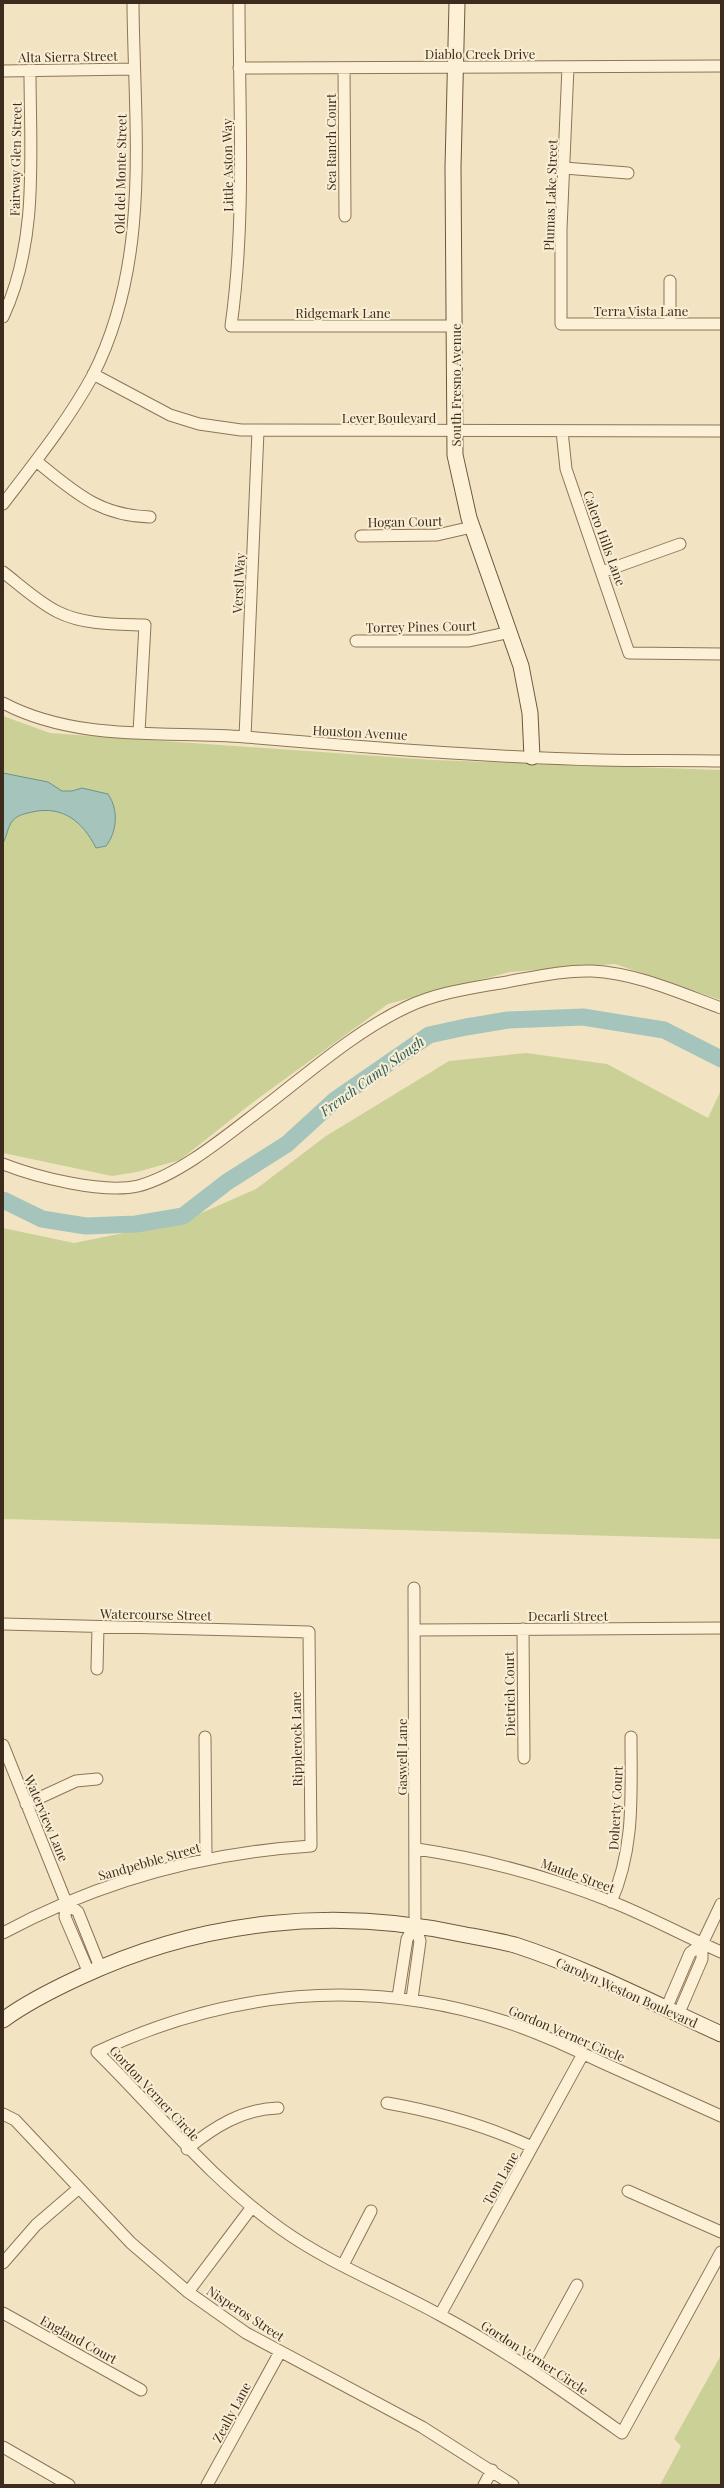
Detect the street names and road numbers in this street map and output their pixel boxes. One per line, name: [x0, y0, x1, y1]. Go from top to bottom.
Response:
street label: Diablo Creek Drive: [425, 45, 536, 62]
street label: Alta Sierra Street: [17, 47, 118, 65]
street label: Sea Ranch Court: [322, 93, 339, 191]
street label: Fairway Glen Street: [6, 101, 25, 216]
street label: Old del Monte Street: [110, 113, 130, 234]
street label: Little Aston Way: [218, 118, 236, 212]
street label: Plumas Lake Street: [540, 139, 560, 251]
street label: Terra Vista Lane: [594, 302, 689, 319]
street label: Ridgemark Lane: [295, 304, 391, 321]
street label: South Fresno Avenue: [447, 323, 464, 447]
street label: Lever Boulevard: [342, 409, 437, 426]
street label: Calero Hills Lane: [580, 488, 630, 588]
street label: Hogan Court: [367, 512, 443, 530]
street label: Verstl Way: [228, 552, 248, 615]
street label: Torrey Pines Court: [366, 617, 477, 635]
street label: Houston Avenue: [312, 721, 408, 743]
street label: Watercourse Street: [99, 1605, 212, 1623]
street label: Decarli Street: [528, 1607, 608, 1624]
street label: Dietrich Court: [500, 1651, 518, 1737]
street label: Ripplerock Lane: [287, 1691, 305, 1787]
street label: Gaswell Lane: [393, 1718, 410, 1795]
street label: Doherty Court: [604, 1765, 626, 1851]
street label: Waterview Lane: [21, 1771, 73, 1864]
street label: Sandpebble Street: [96, 1838, 203, 1884]
street label: Maude Street: [539, 1854, 618, 1896]
street label: Carolyn Weston Boulevard: [553, 1953, 701, 2031]
street label: Gordon Verner Circle: [506, 2001, 628, 2065]
street label: Gordon Verner Circle: [106, 2042, 204, 2145]
street label: Tom Lane: [479, 2148, 522, 2207]
street label: Nisperos Street: [204, 2282, 288, 2345]
street label: England Court: [38, 2311, 121, 2367]
street label: Gordon Verner Circle: [478, 2316, 592, 2398]
street label: Zeally Lane: [208, 2378, 254, 2445]

